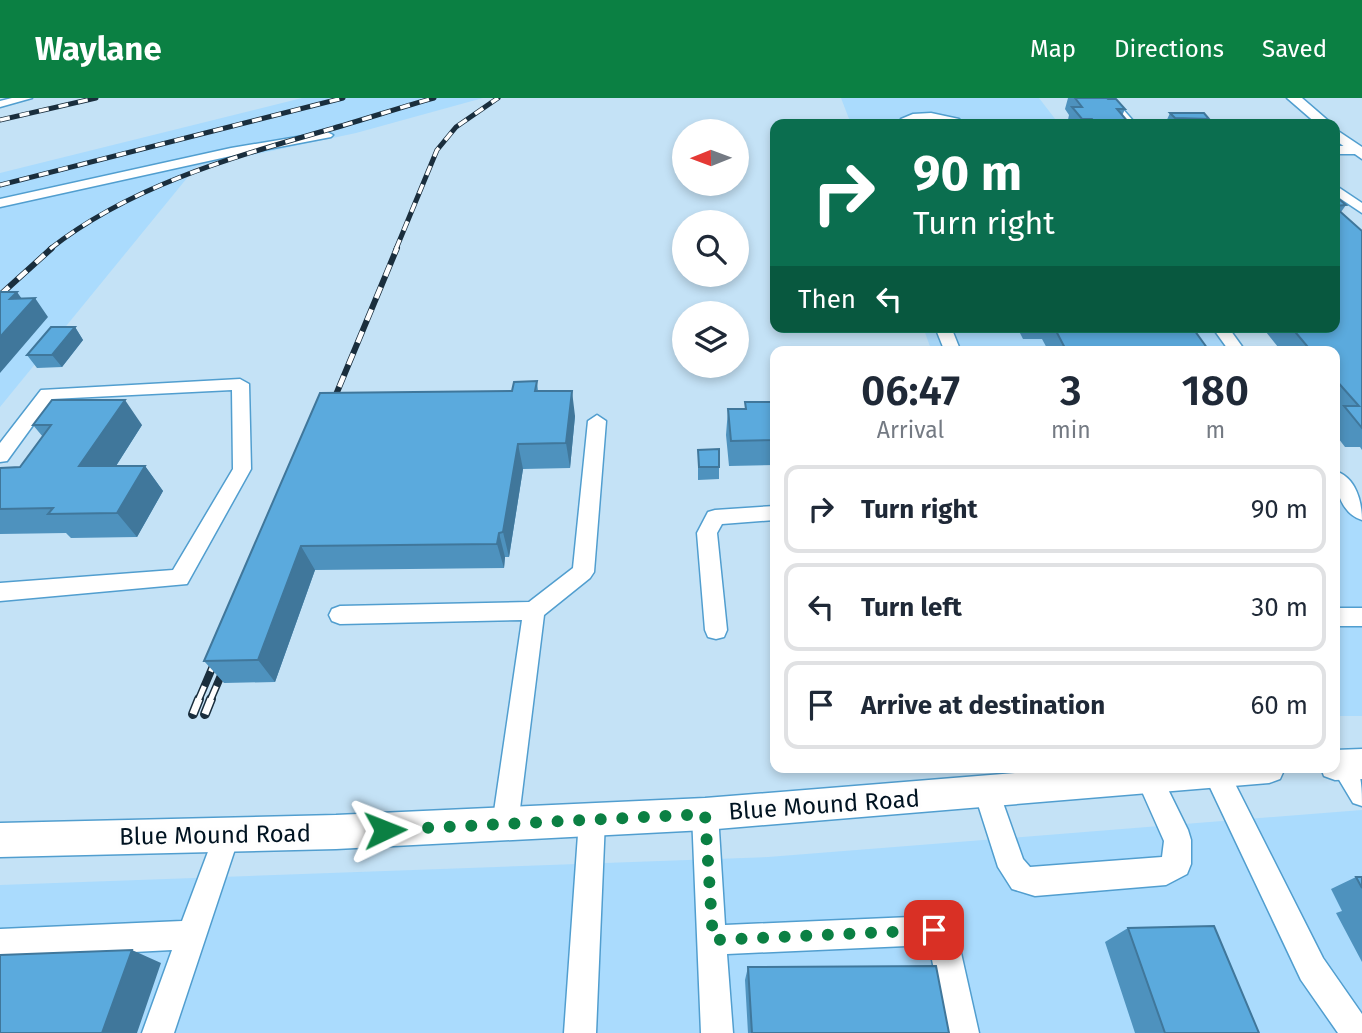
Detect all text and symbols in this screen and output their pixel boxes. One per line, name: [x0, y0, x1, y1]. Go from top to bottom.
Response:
text: Waylane: [35, 29, 162, 69]
text: Map: [1030, 35, 1076, 63]
text: Directions: [1114, 35, 1224, 63]
text: Saved: [1262, 35, 1327, 63]
north arrow: [672, 119, 749, 196]
map controls: [672, 119, 749, 378]
text: 90 m: [913, 144, 1022, 203]
icon: right: [798, 147, 889, 238]
text: Turn right: [913, 204, 1055, 242]
button: search: [672, 210, 749, 287]
icon: left: [870, 280, 908, 318]
text: Then: [798, 284, 856, 315]
button: layers: [672, 301, 749, 378]
text: 06:47: [861, 366, 960, 416]
text: 3: [1060, 366, 1082, 416]
text: 180: [1182, 366, 1249, 416]
text: Arrival: [877, 416, 944, 444]
text: min: [1051, 416, 1091, 444]
text: m: [1205, 416, 1225, 444]
icon: right: [802, 490, 840, 528]
text: Turn right: [861, 494, 978, 525]
text: 90 m: [1251, 494, 1308, 525]
icon: left: [802, 588, 840, 626]
text: Turn left: [861, 592, 962, 623]
text: 30 m: [1251, 592, 1308, 623]
icon: arrive: [802, 686, 840, 724]
text: Arrive at destination: [861, 690, 1105, 721]
text: 60 m: [1250, 690, 1308, 721]
street label: Blue Mound Road: [727, 784, 921, 826]
position arrow: [348, 793, 422, 867]
street label: Blue Mound Road: [119, 819, 311, 851]
pin: [904, 900, 964, 960]
icon: arrive: [915, 911, 953, 949]

